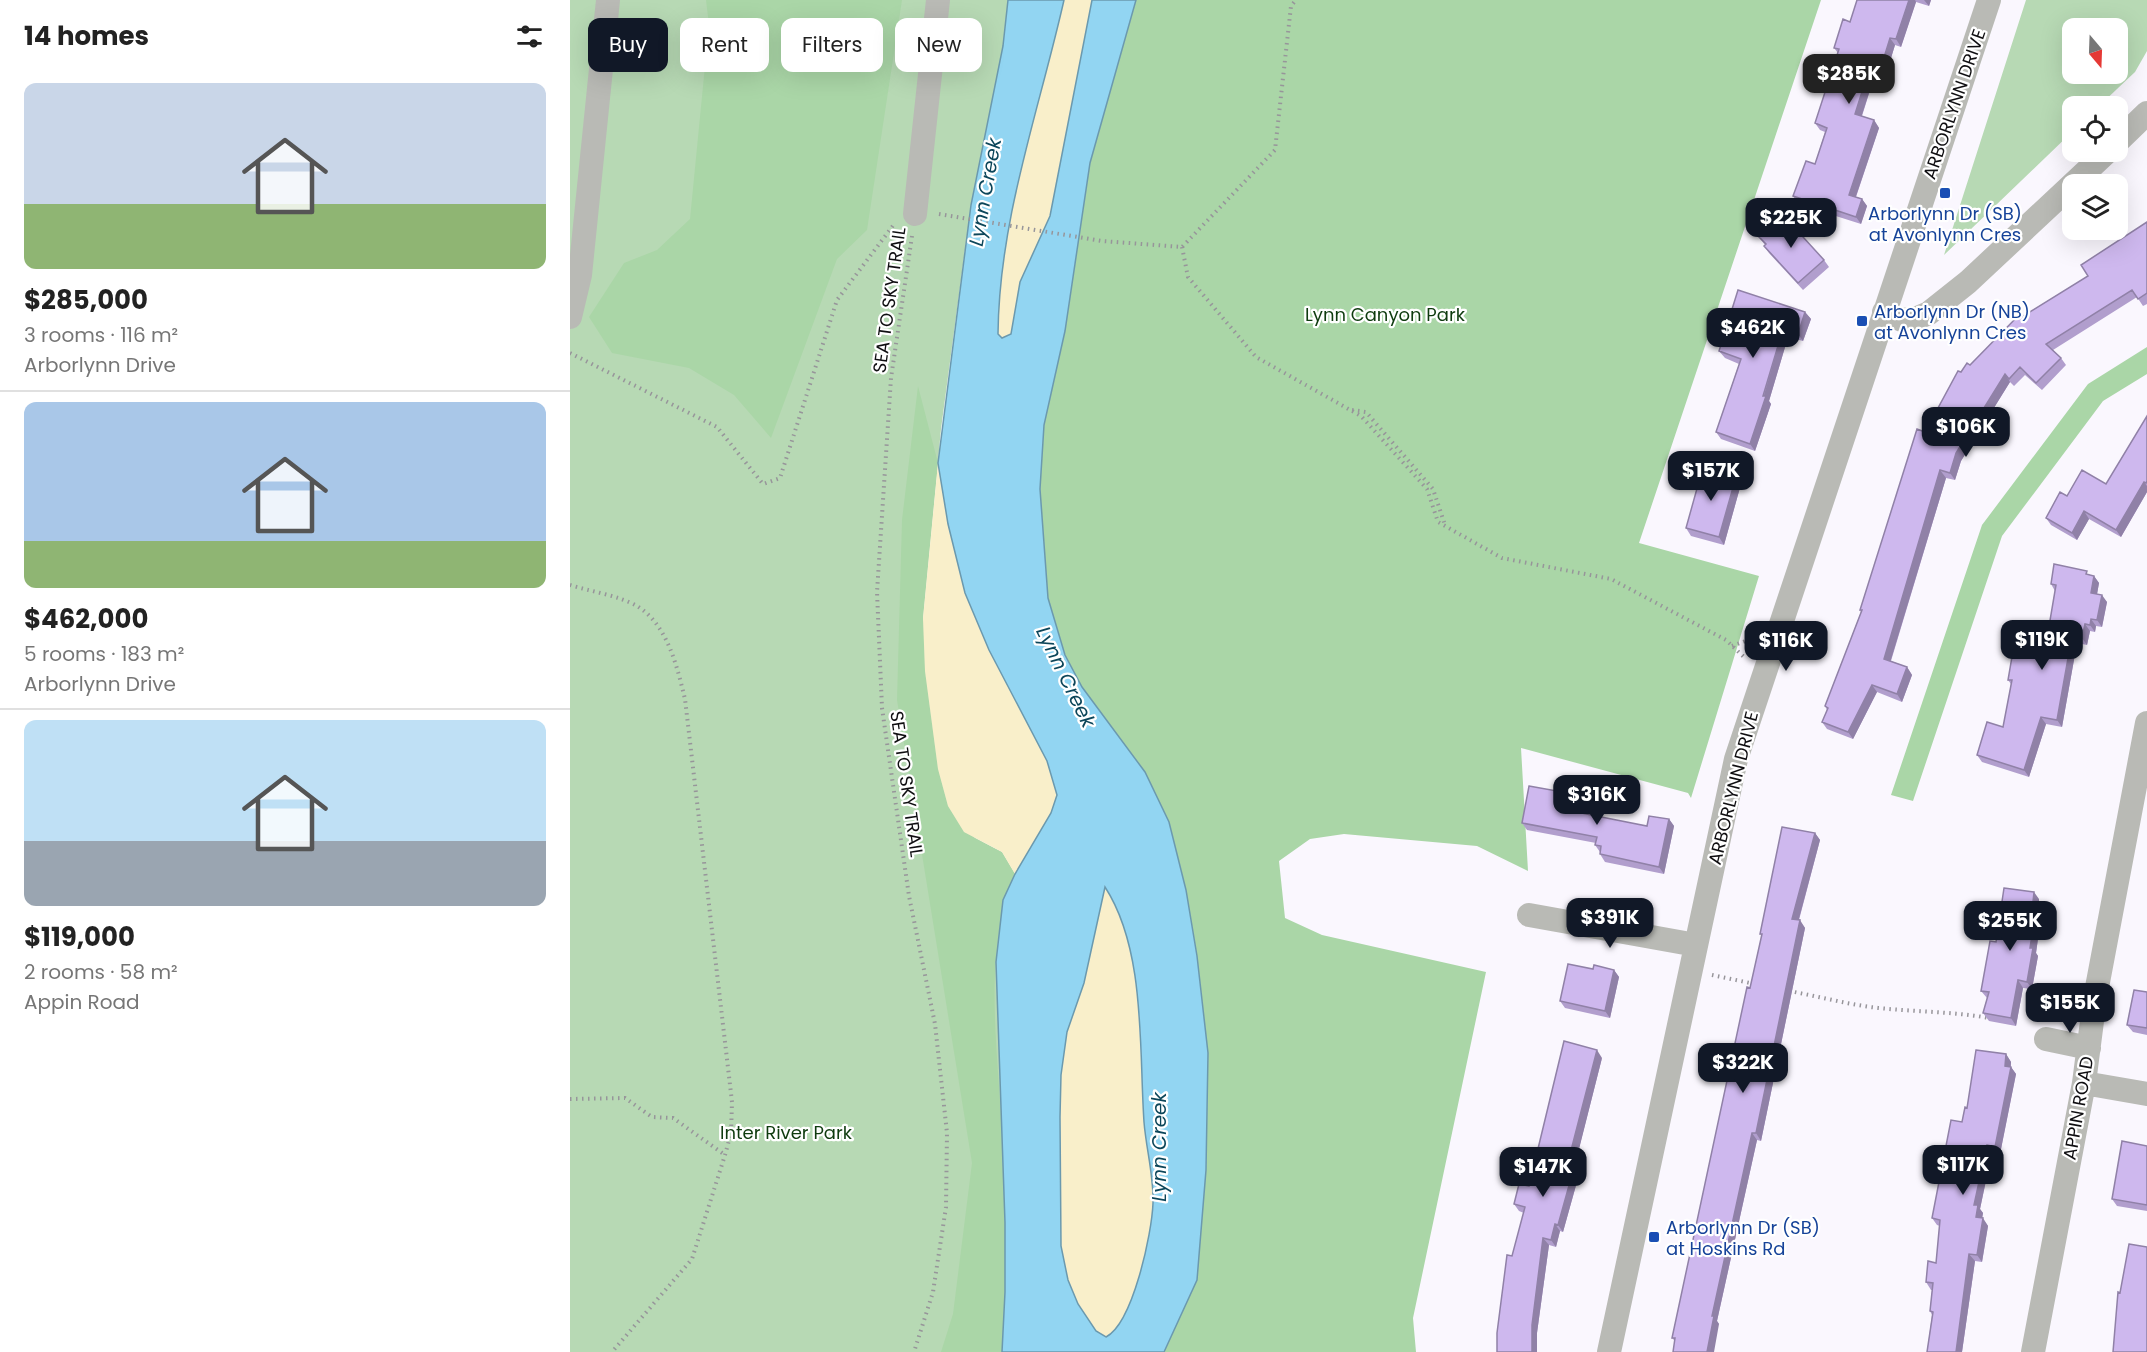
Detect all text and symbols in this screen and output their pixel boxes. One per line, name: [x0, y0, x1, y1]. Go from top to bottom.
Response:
text: 14 homes: [24, 18, 149, 54]
chip: Buy: [588, 18, 668, 72]
chip: Rent: [680, 18, 769, 72]
chip: Filters: [781, 18, 883, 72]
chip: New: [895, 18, 982, 72]
north arrow: [2062, 18, 2128, 84]
map controls: [2062, 18, 2128, 240]
icon: filters: [513, 20, 546, 53]
street label: ARBORLYNN DRIVE: [1917, 26, 1991, 182]
pin: $285K: [1807, 54, 1891, 105]
text: $285K: [1817, 59, 1881, 87]
button: locate: [2062, 96, 2128, 162]
icon: home: [231, 122, 339, 230]
water label: Lynn Creek: [962, 134, 1009, 248]
button: layers: [2062, 174, 2128, 240]
marker: Arborlynn Dr (SB) at Avonlynn Cres: [1938, 186, 1952, 200]
pin: $225K: [1749, 198, 1833, 249]
place label: Arborlynn Dr (SB) at Avonlynn Cres: [1868, 201, 2022, 247]
text: $225K: [1760, 203, 1822, 231]
street label: SEA TO SKY TRAIL: [866, 225, 912, 375]
text: $285,000: [24, 282, 148, 318]
place label: Arborlynn Dr (NB) at Avonlynn Cres: [1874, 299, 2030, 345]
park label: Lynn Canyon Park: [1305, 302, 1466, 327]
pin: $462K: [1711, 308, 1795, 359]
text: $462K: [1721, 313, 1785, 341]
marker: Arborlynn Dr (NB) at Avonlynn Cres: [1855, 314, 1869, 328]
text: 3 rooms · 116 m²: [24, 321, 178, 349]
text: Arborlynn Drive: [24, 351, 176, 379]
pin: $106K: [1924, 407, 2008, 458]
text: $106K: [1936, 412, 1996, 440]
icon: home: [231, 441, 339, 549]
pin: $157K: [1669, 451, 1753, 502]
text: $157K: [1682, 456, 1740, 484]
text: $462,000: [24, 601, 148, 637]
pin: $119K: [2000, 620, 2084, 671]
pin: $116K: [1744, 621, 1828, 672]
water label: Lynn Creek: [1029, 622, 1103, 734]
text: $119K: [2015, 625, 2069, 653]
text: $116K: [1759, 626, 1813, 654]
text: 5 rooms · 183 m²: [24, 640, 184, 668]
text: Arborlynn Drive: [24, 670, 176, 698]
street label: SEA TO SKY TRAIL: [884, 709, 930, 859]
street label: ARBORLYNN DRIVE: [1702, 709, 1764, 867]
icon: home: [231, 759, 339, 867]
pin: $316K: [1555, 775, 1639, 826]
text: $316K: [1567, 780, 1627, 808]
pin: $391K: [1568, 898, 1652, 949]
pin: $255K: [1968, 901, 2052, 952]
text: $391K: [1580, 903, 1640, 931]
text: $255K: [1978, 906, 2042, 934]
text: $119,000: [24, 919, 135, 955]
text: 2 rooms · 58 m²: [24, 958, 178, 986]
pin: $155K: [2028, 983, 2112, 1034]
text: Appin Road: [24, 988, 140, 1016]
text: $155K: [2040, 988, 2100, 1016]
pin: $322K: [1701, 1043, 1785, 1094]
text: $322K: [1712, 1048, 1774, 1076]
street label: APPIN ROAD: [2057, 1054, 2099, 1162]
water label: Lynn Creek: [1145, 1091, 1173, 1202]
park label: Inter River Park: [720, 1120, 853, 1145]
pin: $117K: [1921, 1145, 2005, 1196]
pin: $147K: [1501, 1147, 1585, 1198]
text: $117K: [1937, 1150, 1989, 1178]
text: $147K: [1514, 1152, 1572, 1180]
place label: Arborlynn Dr (SB) at Hoskins Rd: [1666, 1215, 1820, 1261]
marker: Arborlynn Dr (SB) at Hoskins Rd: [1647, 1230, 1661, 1244]

